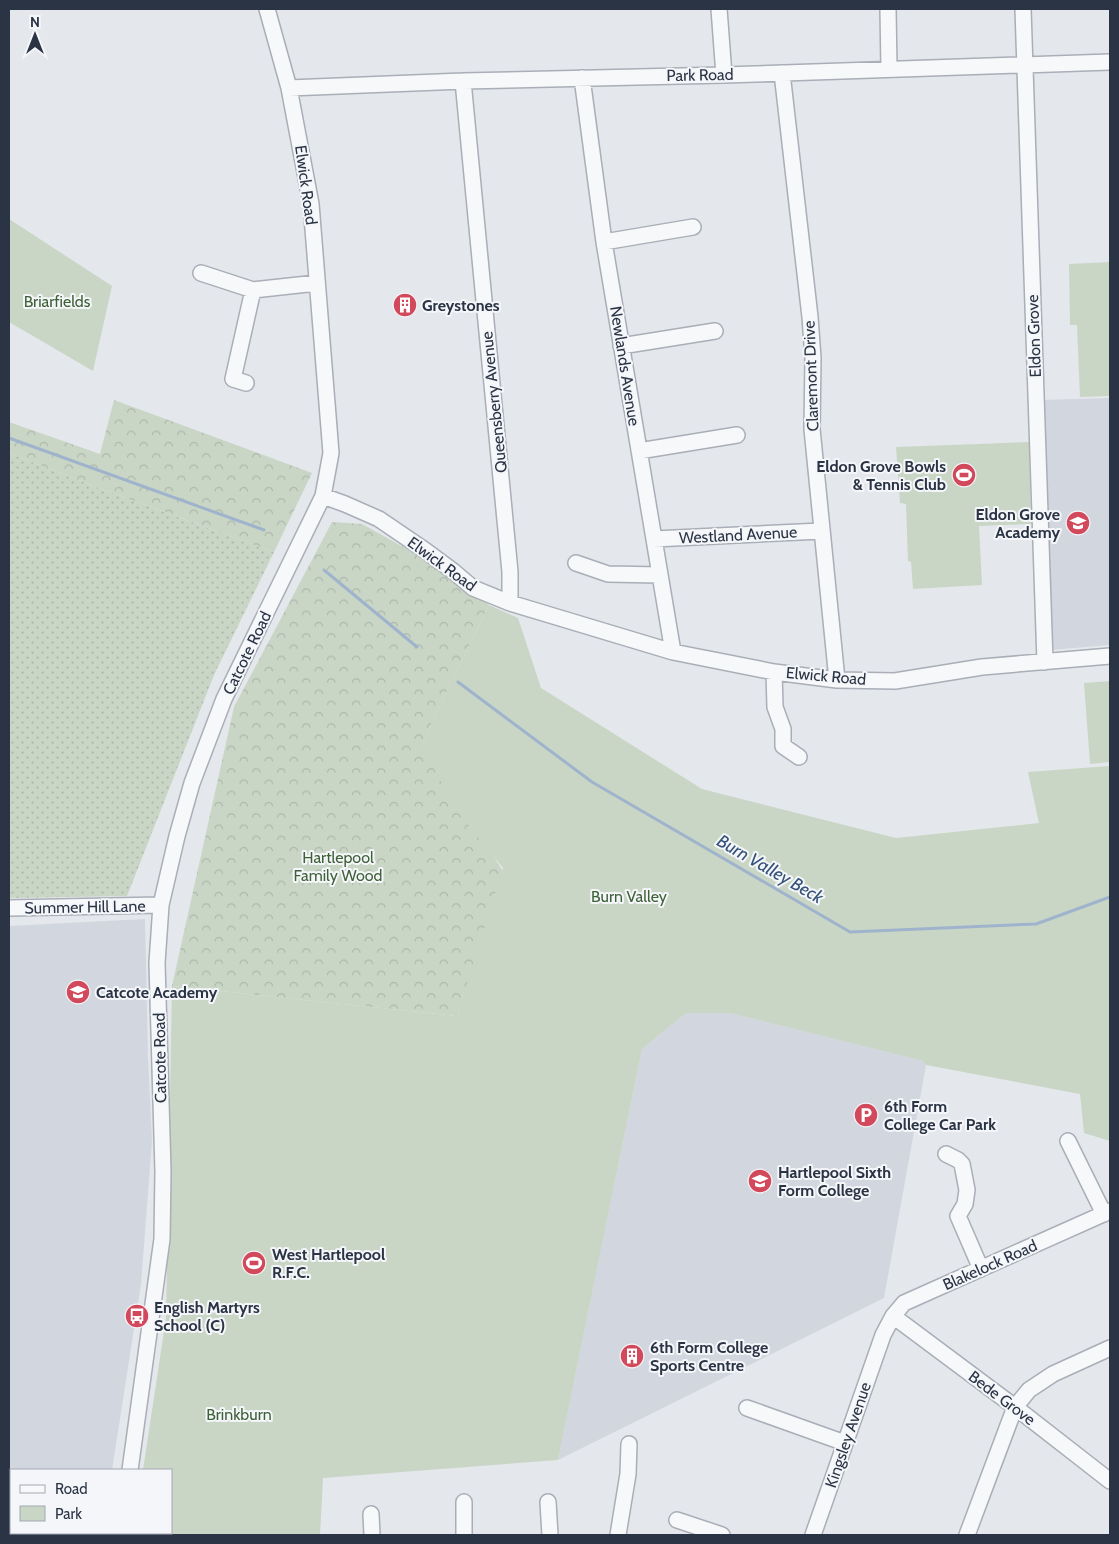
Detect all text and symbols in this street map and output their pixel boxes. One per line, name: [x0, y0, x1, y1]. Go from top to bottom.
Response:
north arrow: [10, 10, 60, 60]
text: N: [30, 13, 40, 31]
street label: Park Road: [666, 65, 734, 85]
street label: Elwick Road: [291, 144, 321, 226]
park label: Briarfields: [24, 292, 91, 311]
building icon: Greystones: [392, 292, 418, 318]
street label: Eldon Grove: [1023, 294, 1045, 378]
place label: Greystones: [422, 296, 500, 315]
street label: Newlands Avenue: [606, 305, 644, 427]
street label: Claremont Drive: [800, 320, 822, 432]
street label: Queensberry Avenue: [477, 330, 511, 474]
place label: Eldon Grove Bowls & Tennis Club: [816, 457, 946, 494]
sports icon: Eldon Grove Bowls & Tennis Club: [951, 462, 977, 488]
place label: Eldon Grove Academy: [975, 505, 1060, 542]
school or university icon: Eldon Grove Academy: [1065, 510, 1091, 536]
street label: Westland Avenue: [678, 522, 798, 548]
street label: Elwick Road: [404, 533, 480, 595]
street label: Catcote Road: [219, 608, 275, 698]
street label: Elwick Road: [785, 663, 867, 689]
water label: Burn Valley Beck: [713, 830, 828, 909]
park label: Hartlepool Family Wood: [294, 848, 382, 885]
park label: Burn Valley: [591, 887, 667, 906]
street label: Summer Hill Lane: [24, 896, 146, 918]
school or university icon: Catcote Academy: [65, 979, 91, 1005]
place label: Catcote Academy: [96, 983, 218, 1002]
street label: Catcote Road: [150, 1013, 170, 1103]
place label: 6th Form College Car Park: [884, 1097, 996, 1134]
parking icon: 6th Form College Car Park: [853, 1102, 879, 1128]
place label: Hartlepool Sixth Form College: [778, 1163, 891, 1200]
school or university icon: Hartlepool Sixth Form College: [747, 1168, 773, 1194]
street label: Blakelock Road: [940, 1236, 1040, 1294]
place label: West Hartlepool R.F.C.: [272, 1245, 385, 1282]
sports icon: West Hartlepool R.F.C.: [241, 1250, 267, 1276]
place label: English Martyrs School (C): [154, 1298, 260, 1335]
bus stop icon: English Martyrs School (C): [124, 1303, 150, 1329]
place label: 6th Form College Sports Centre: [650, 1338, 768, 1375]
building icon: 6th Form College Sports Centre: [619, 1343, 645, 1369]
street label: Bede Grove: [965, 1367, 1039, 1429]
street label: Kingsley Avenue: [821, 1380, 875, 1490]
park label: Brinkburn: [206, 1405, 272, 1424]
legend: [10, 1469, 172, 1534]
text: Road: [55, 1480, 88, 1498]
text: Park: [55, 1505, 82, 1523]

